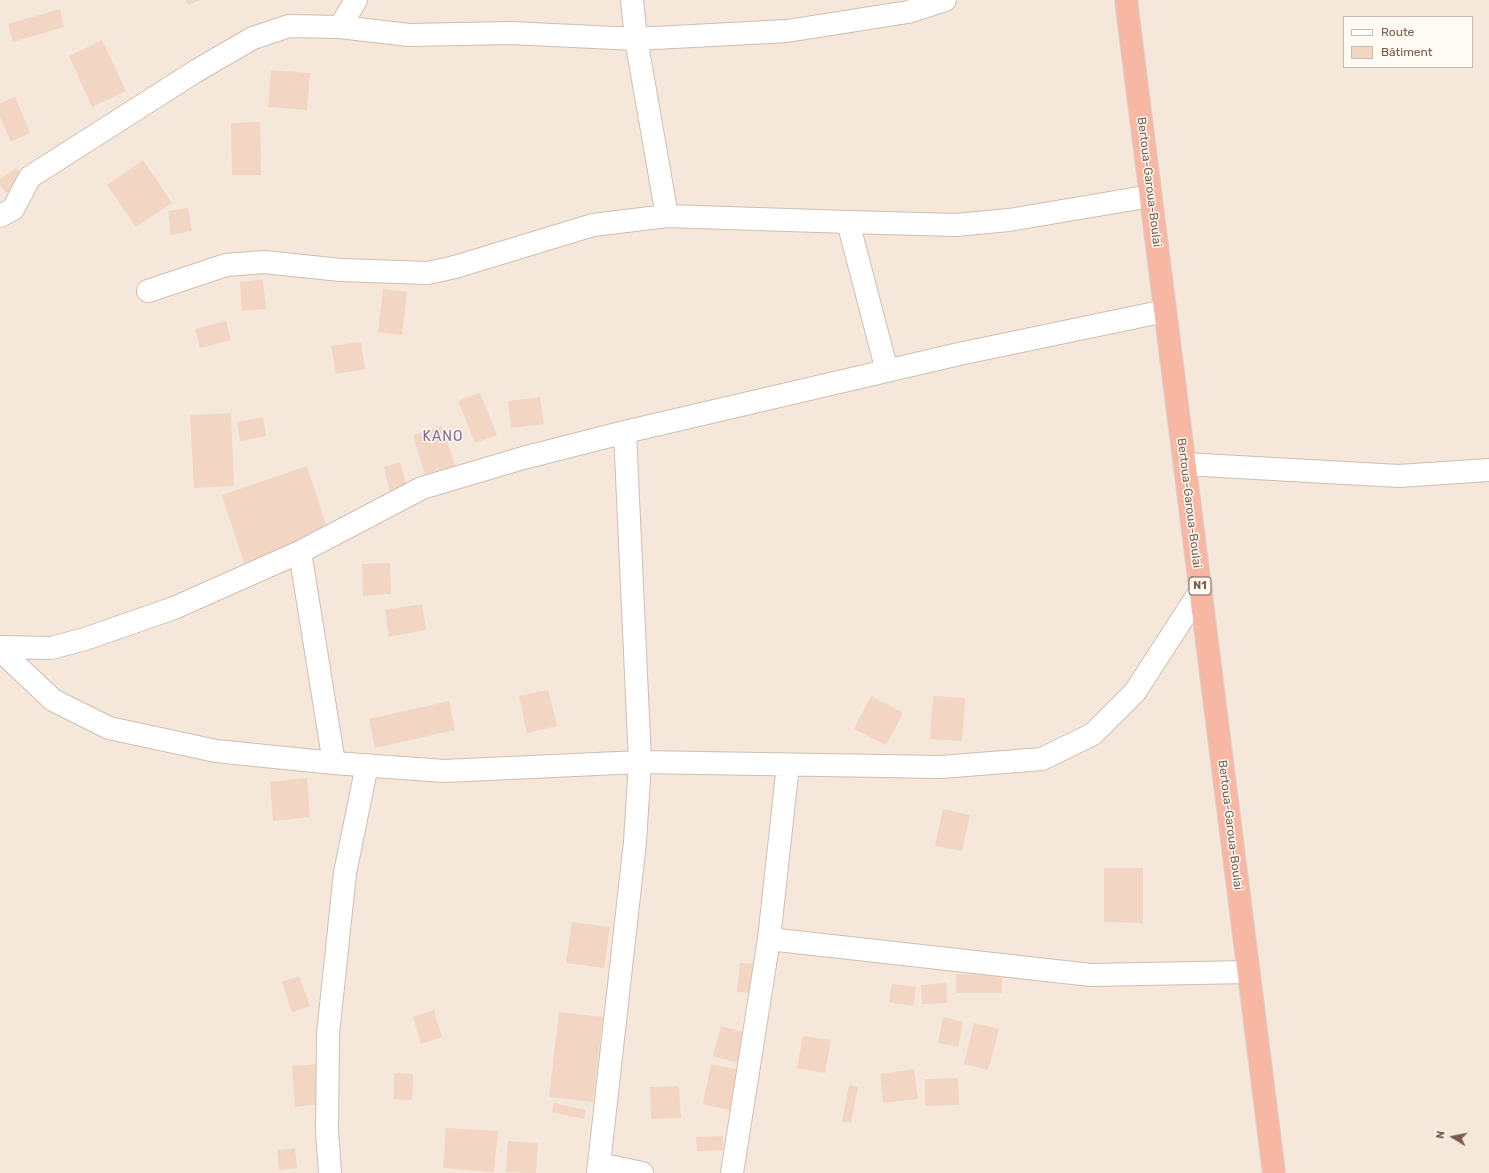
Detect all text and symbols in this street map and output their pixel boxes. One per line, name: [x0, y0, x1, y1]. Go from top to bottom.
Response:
legend: [1343, 16, 1473, 68]
text: Route: [1381, 25, 1414, 39]
text: Bâtiment: [1381, 45, 1432, 59]
street label: Bertoua-Garoua-Boulai: [1134, 116, 1164, 248]
district label: KANO: [422, 429, 464, 445]
street label: Bertoua-Garoua-Boulai: [1174, 437, 1204, 569]
road number: N1: [1189, 577, 1211, 595]
street label: Bertoua-Garoua-Boulai: [1215, 759, 1245, 891]
north arrow: [1433, 1117, 1473, 1157]
text: N: [1434, 1130, 1448, 1140]

